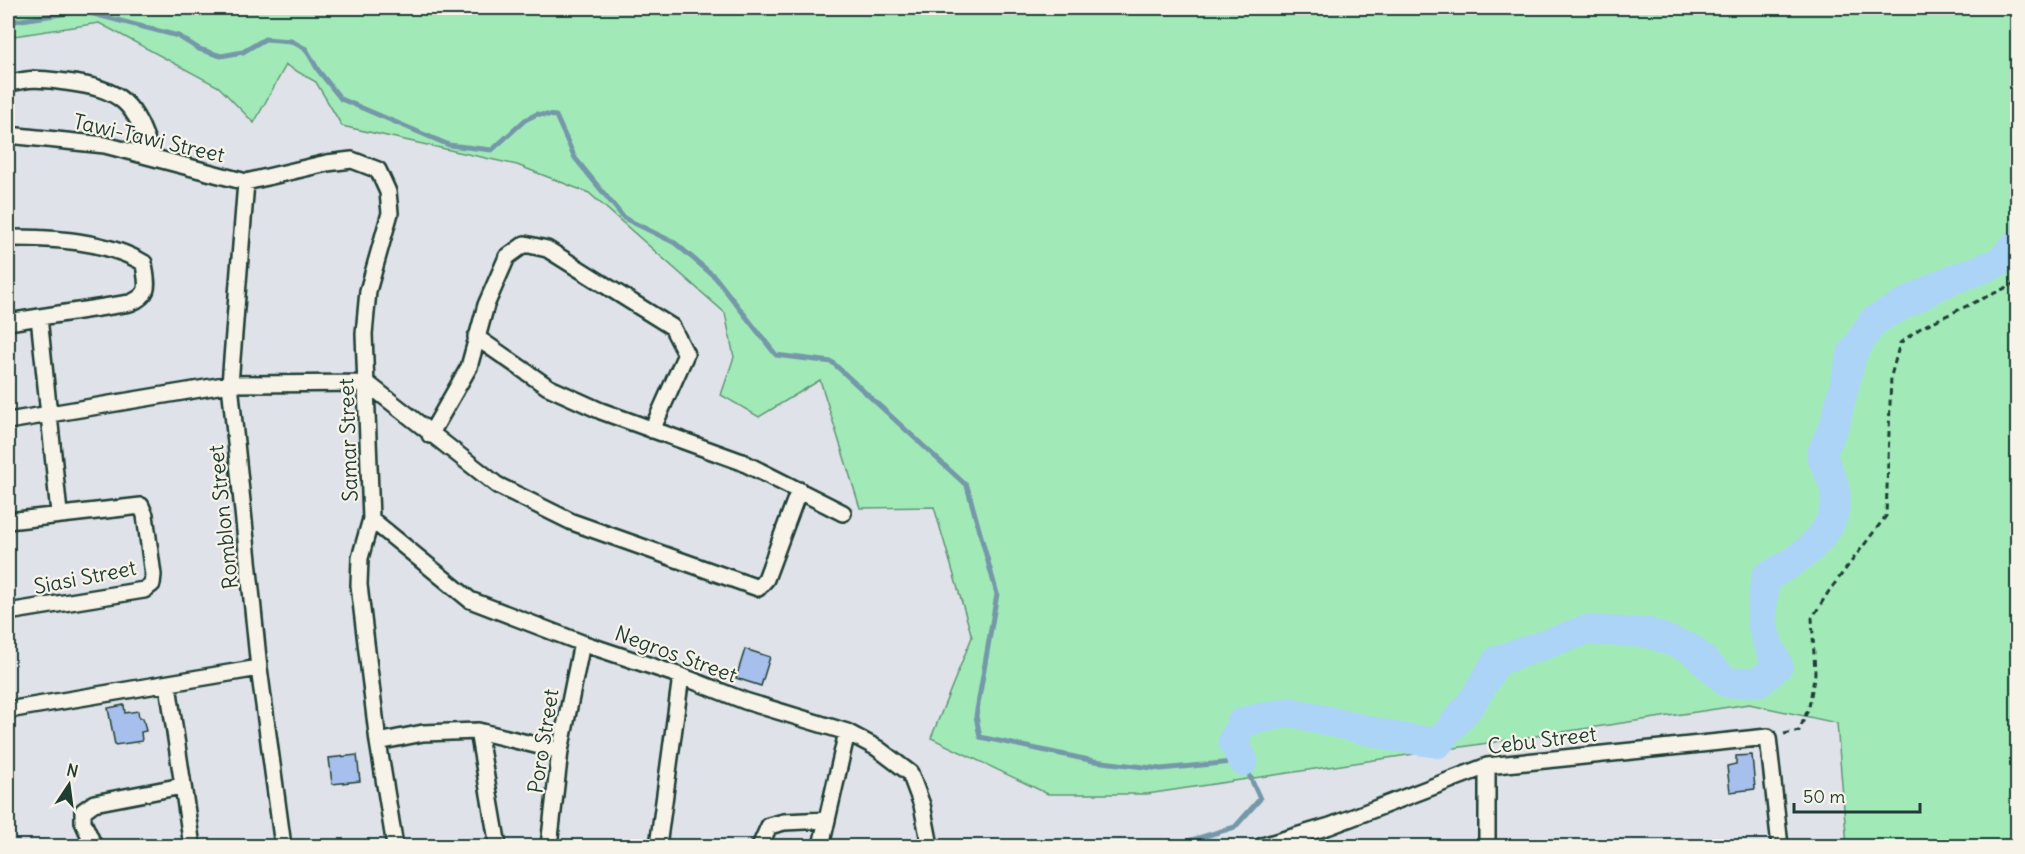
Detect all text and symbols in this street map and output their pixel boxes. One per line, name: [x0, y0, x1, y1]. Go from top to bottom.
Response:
street label: Tawi-Tawi Street: [71, 107, 227, 169]
street label: Samar Street: [332, 378, 364, 502]
street label: Romblon Street: [202, 444, 244, 590]
street label: Siasi Street: [32, 554, 138, 600]
street label: Negros Street: [611, 619, 741, 689]
street label: Poro Street: [521, 687, 565, 795]
street label: Cebu Street: [1486, 720, 1598, 760]
north arrow: [39, 755, 99, 815]
text: N: [65, 759, 80, 781]
scale bar: [1794, 776, 1920, 814]
text: 50 m: [1803, 785, 1845, 808]

